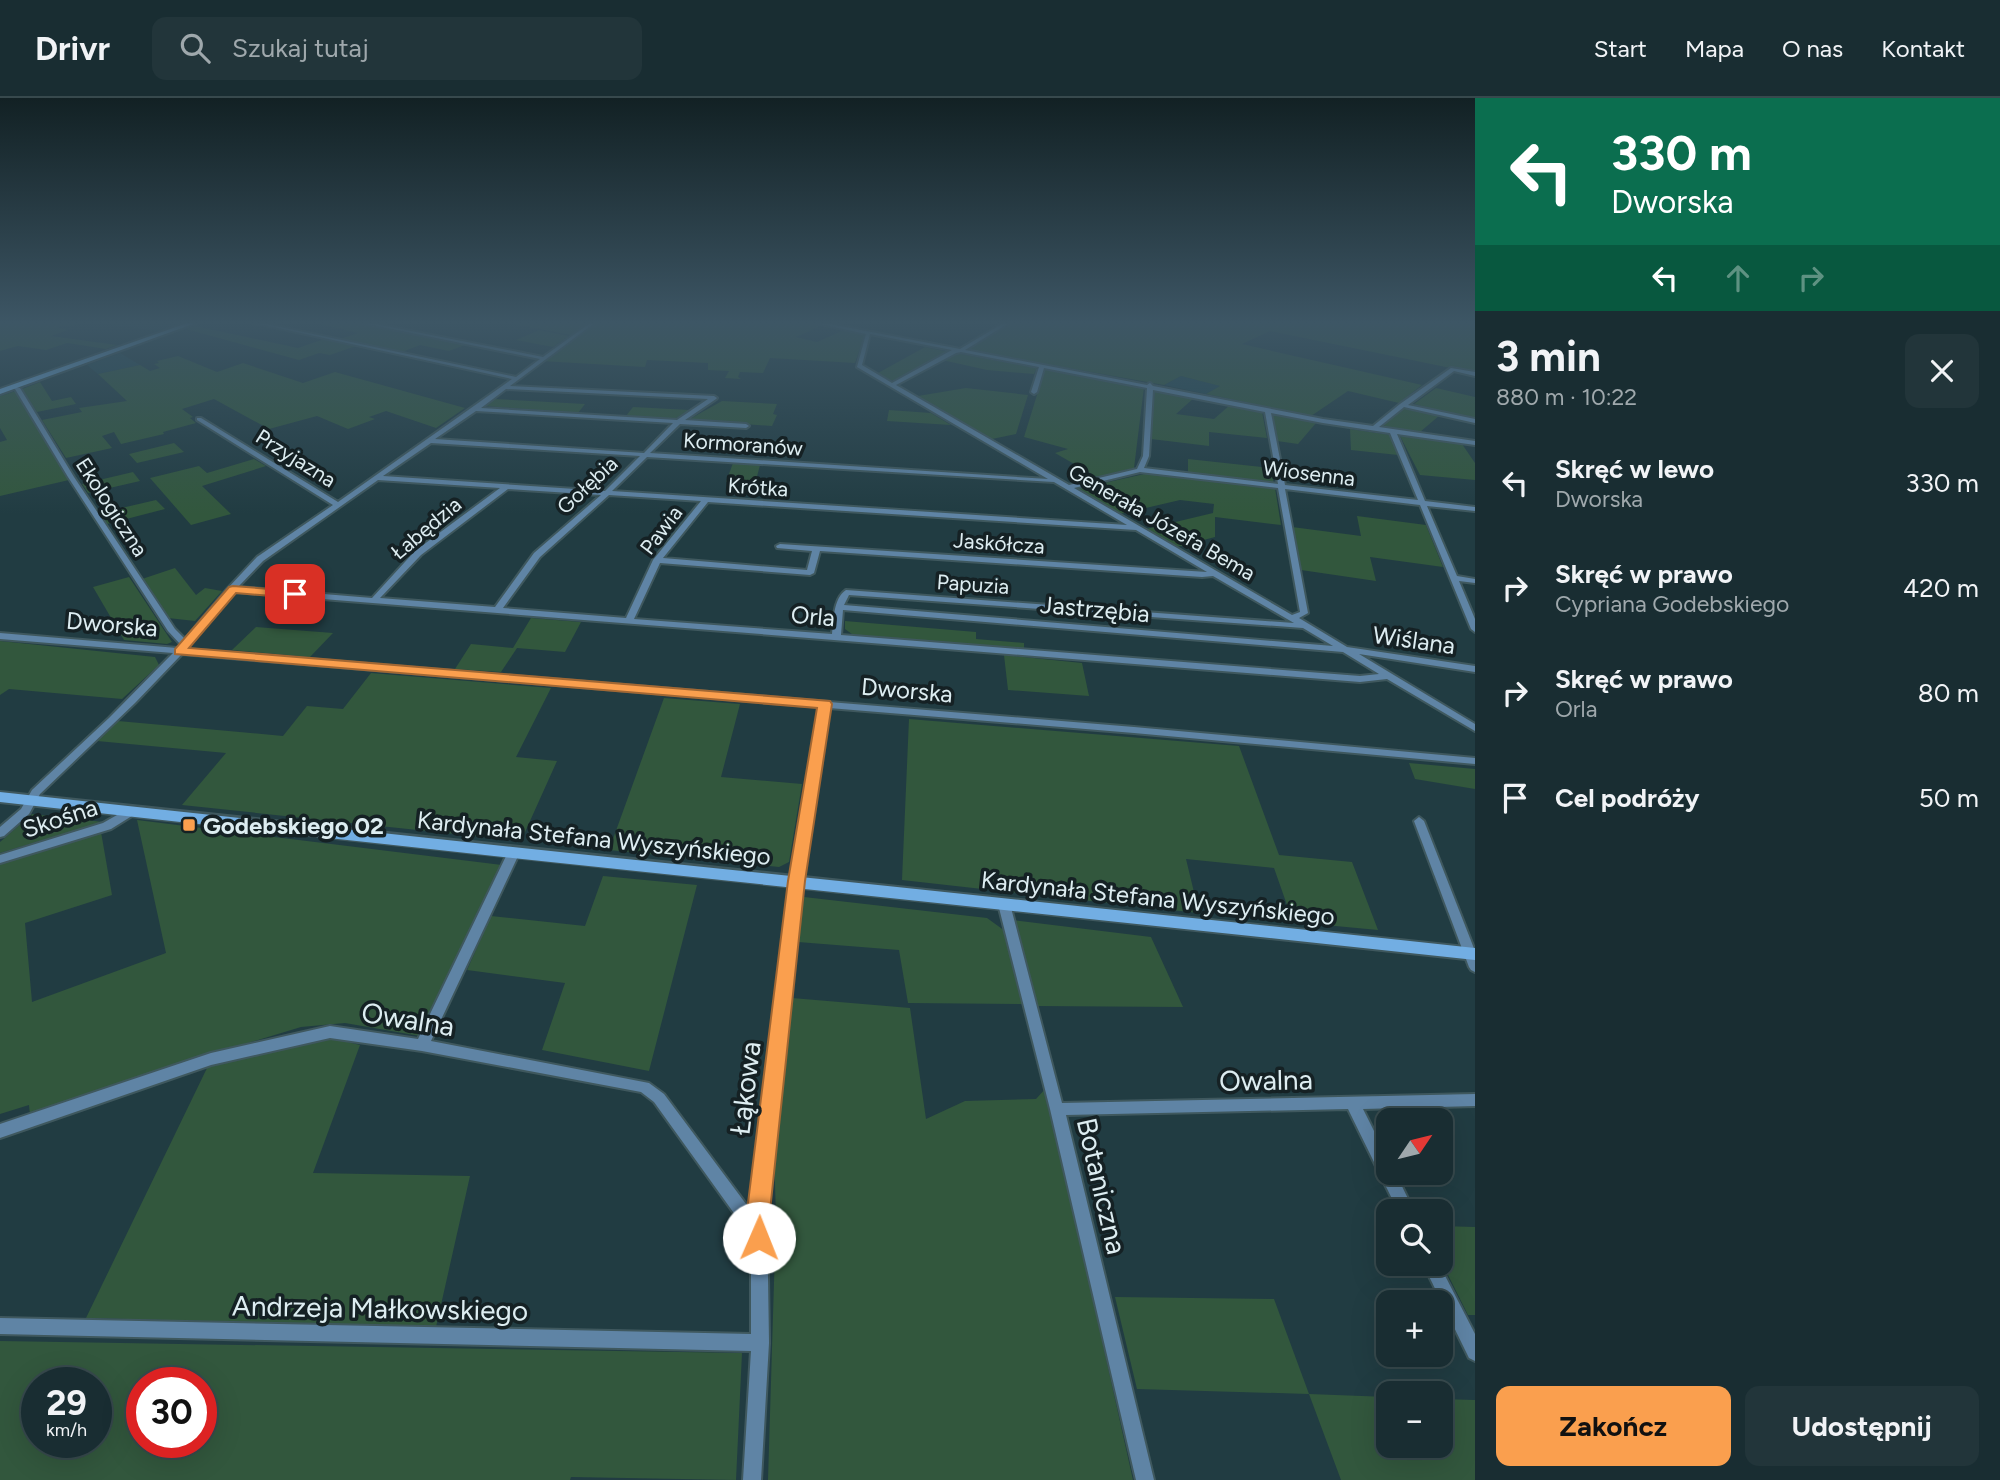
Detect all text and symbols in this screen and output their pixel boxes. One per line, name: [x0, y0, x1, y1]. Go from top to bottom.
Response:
search box: [152, 17, 642, 80]
text: Drivr: [35, 29, 110, 68]
icon: search: [176, 29, 214, 67]
text: Szukaj tutaj: [232, 32, 369, 64]
text: Start: [1594, 34, 1647, 63]
text: Mapa: [1685, 34, 1744, 63]
text: O nas: [1782, 34, 1843, 63]
text: Kontakt: [1881, 34, 1965, 63]
text: 330 m: [1611, 123, 1752, 182]
icon: left: [1496, 126, 1587, 217]
text: Dworska: [1611, 183, 1734, 221]
icon: left: [1646, 259, 1684, 297]
icon: ahead: [1719, 259, 1757, 297]
icon: right: [1792, 259, 1830, 297]
text: 3 min: [1496, 331, 1601, 382]
button: close: [1905, 334, 1979, 408]
text: 880 m · 10:22: [1496, 383, 1637, 411]
street label: Przyjazna: [251, 424, 341, 492]
street label: Kormoranów: [682, 427, 804, 461]
street label: Gołębia: [552, 451, 622, 519]
street label: Ekologiczna: [71, 453, 153, 561]
text: Skręć w lewo: [1555, 453, 1714, 485]
street label: Wiosenna: [1262, 455, 1356, 491]
street label: Generała Józefa Bema: [1064, 458, 1260, 586]
icon: left: [1496, 464, 1534, 502]
text: 330 m: [1905, 467, 1979, 499]
street label: Krótka: [727, 472, 789, 502]
text: Dworska: [1555, 485, 1643, 513]
street label: Łabędzia: [386, 492, 466, 564]
street label: Pawia: [635, 501, 687, 559]
street label: Jaskółcza: [952, 527, 1046, 559]
text: Skręć w prawo: [1555, 558, 1733, 590]
pin: [265, 564, 325, 624]
street label: Papuzia: [936, 569, 1010, 599]
icon: right: [1496, 569, 1534, 607]
text: 420 m: [1903, 572, 1979, 604]
icon: arrive: [276, 575, 314, 613]
street label: Jastrzębia: [1039, 590, 1151, 628]
text: Cypriana Godebskiego: [1555, 590, 1789, 618]
street label: Orla: [790, 600, 836, 632]
street label: Dworska: [65, 606, 159, 642]
street label: Wiślana: [1371, 620, 1457, 660]
text: Skręć w prawo: [1555, 663, 1733, 695]
street label: Dworska: [860, 672, 954, 708]
icon: right: [1496, 674, 1534, 712]
text: 80 m: [1918, 677, 1979, 709]
text: Orla: [1555, 695, 1597, 723]
icon: arrive: [1496, 779, 1534, 817]
text: Cel podróży: [1555, 782, 1699, 814]
text: 50 m: [1919, 782, 1979, 814]
street label: Skośna: [19, 792, 101, 844]
street label: Kardynała Stefana Wyszyńskiego: [416, 805, 772, 871]
place label: Godebskiego 02: [203, 811, 384, 840]
marker: Godebskiego 02: [181, 817, 197, 833]
street label: Kardynała Stefana Wyszyńskiego: [980, 865, 1336, 931]
street label: Owalna: [359, 995, 457, 1043]
street label: Łąkowa: [722, 1039, 768, 1137]
street label: Owalna: [1219, 1062, 1313, 1098]
north arrow: [1376, 1108, 1452, 1185]
map controls: [1376, 1108, 1453, 1458]
street label: Botaniczna: [1070, 1114, 1134, 1258]
button: search: [1376, 1199, 1453, 1276]
position arrow: [722, 1201, 796, 1275]
street label: Andrzeja Małkowskiego: [232, 1288, 528, 1328]
button: +: [1376, 1290, 1453, 1367]
speed limit sign: 30: [126, 1367, 217, 1458]
button: −: [1376, 1381, 1453, 1458]
text: 29: [46, 1382, 87, 1424]
button: Zakończ: [1496, 1386, 1731, 1466]
button: Udostępnij: [1745, 1386, 1979, 1466]
text: km/h: [46, 1419, 87, 1441]

